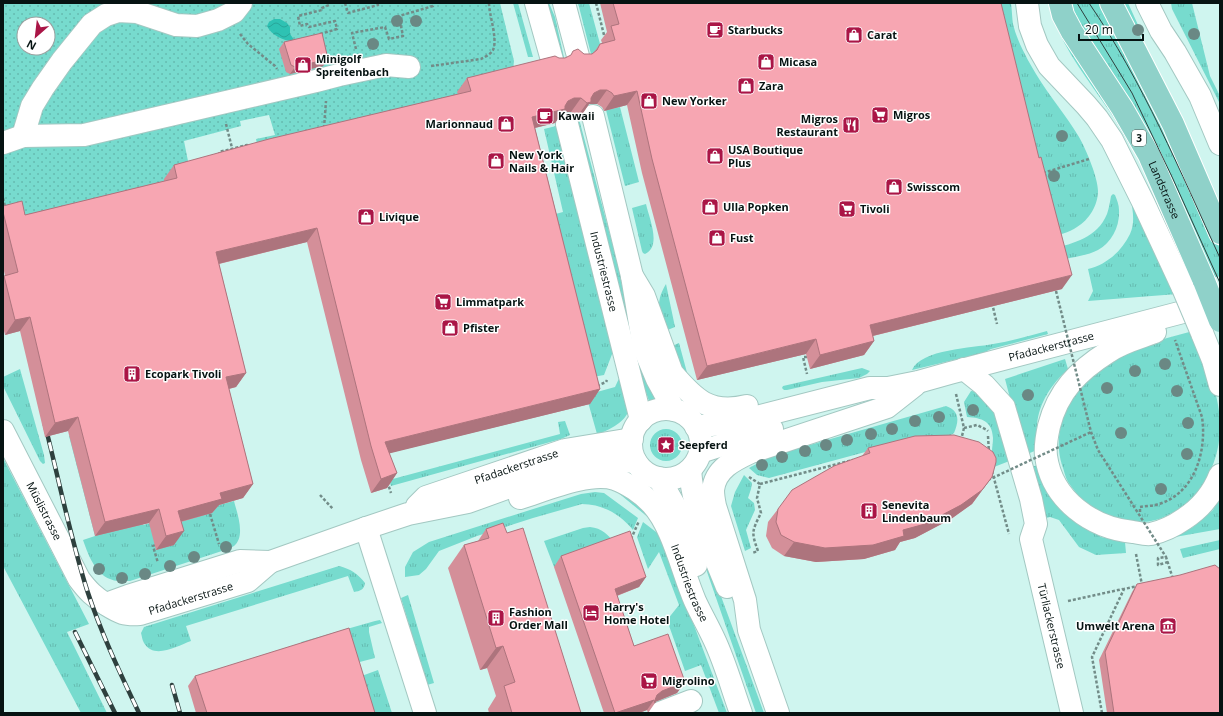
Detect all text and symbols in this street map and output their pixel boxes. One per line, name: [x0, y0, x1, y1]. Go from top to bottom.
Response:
north arrow: [16, 16, 56, 56]
scale bar: [1079, 16, 1143, 42]
cafe icon: Starbucks: [705, 20, 725, 40]
text: 20 m: [1085, 21, 1113, 38]
place label: Starbucks: [728, 22, 783, 37]
shop icon: Carat: [844, 25, 864, 45]
place label: Carat: [867, 27, 897, 42]
text: N: [24, 37, 39, 54]
place label: Minigolf Spreitenbach: [316, 51, 389, 79]
shop icon: Micasa: [756, 52, 776, 72]
place label: Micasa: [779, 54, 817, 69]
shop icon: Minigolf Spreitenbach: [293, 55, 313, 75]
shop icon: Zara: [736, 76, 756, 96]
place label: Zara: [759, 78, 784, 93]
shop icon: New Yorker: [639, 91, 659, 111]
place label: New Yorker: [662, 93, 727, 108]
supermarket icon: Migros: [870, 105, 890, 125]
cafe icon: Kawaii: [535, 106, 555, 126]
place label: Migros: [893, 107, 931, 122]
place label: Kawaii: [558, 108, 595, 123]
place label: Migros Restaurant: [776, 111, 839, 139]
shop icon: Marionnaud: [496, 114, 516, 134]
restaurant icon: Migros Restaurant: [841, 115, 861, 135]
place label: Marionnaud: [426, 116, 493, 131]
road number: 3: [1132, 130, 1146, 146]
place label: USA Boutique Plus: [728, 142, 804, 170]
shop icon: USA Boutique Plus: [705, 146, 725, 166]
place label: New York Nails & Hair: [509, 147, 574, 175]
shop icon: New York Nails & Hair: [486, 151, 506, 171]
street label: Landstrasse: [1146, 158, 1184, 221]
shop icon: Swisscom: [884, 177, 904, 197]
place label: Swisscom: [907, 179, 960, 194]
shop icon: Ulla Popken: [700, 197, 720, 217]
place label: Ulla Popken: [723, 199, 789, 214]
supermarket icon: Tivoli: [837, 199, 857, 219]
place label: Tivoli: [860, 201, 890, 216]
shop icon: Livique: [356, 207, 376, 227]
place label: Livique: [379, 209, 419, 224]
shop icon: Fust: [707, 228, 727, 248]
street label: Industriestrasse: [587, 230, 622, 313]
place label: Fust: [730, 230, 754, 245]
supermarket icon: Limmatpark: [433, 292, 453, 312]
place label: Limmatpark: [456, 294, 524, 309]
shop icon: Pfister: [440, 318, 460, 338]
place label: Pfister: [463, 320, 499, 335]
street label: Pfadackerstrasse: [1007, 328, 1095, 364]
building icon: Ecopark Tivoli: [122, 364, 142, 384]
place label: Ecopark Tivoli: [145, 366, 221, 381]
place icon: Seepferd: [656, 435, 676, 455]
place label: Seepferd: [679, 437, 728, 452]
street label: Pfadackerstrasse: [472, 445, 560, 487]
street label: Müslistrasse: [23, 479, 66, 543]
place label: Senevita Lindenbaum: [882, 497, 951, 525]
building icon: Senevita Lindenbaum: [859, 501, 879, 521]
street label: Industriestrasse: [668, 542, 712, 624]
street label: Pfadackerstrasse: [147, 578, 235, 618]
street label: Türliackerstrasse: [1035, 582, 1069, 670]
place label: Harry's Home Hotel: [604, 599, 669, 627]
hotel icon: Harry's Home Hotel: [581, 603, 601, 623]
place label: Fashion Order Mall: [509, 604, 568, 632]
building icon: Fashion Order Mall: [486, 608, 506, 628]
museum icon: Umwelt Arena: [1158, 616, 1178, 636]
place label: Umwelt Arena: [1076, 618, 1155, 633]
supermarket icon: Migrolino: [639, 671, 659, 691]
place label: Migrolino: [662, 673, 715, 688]

